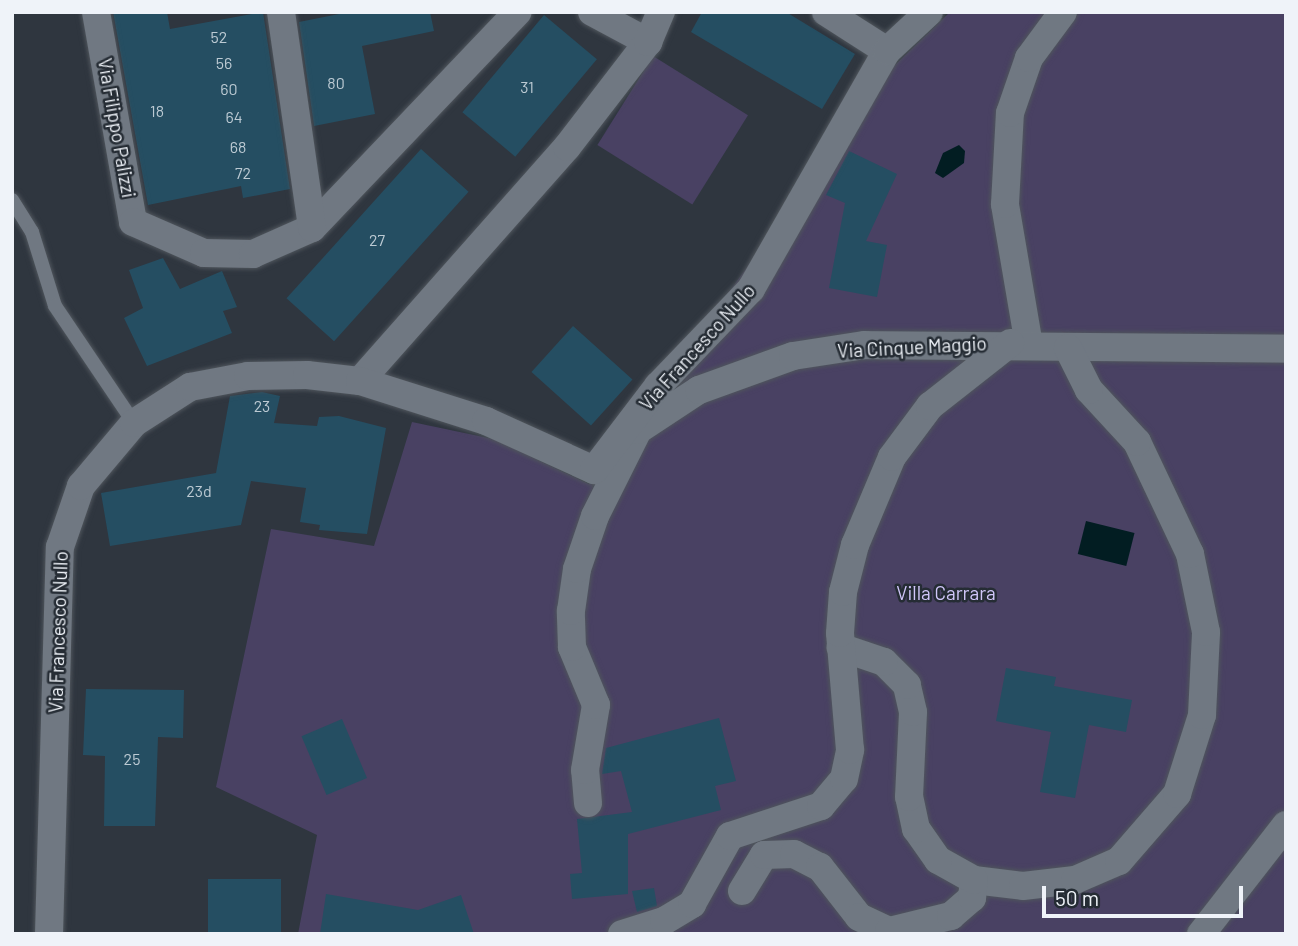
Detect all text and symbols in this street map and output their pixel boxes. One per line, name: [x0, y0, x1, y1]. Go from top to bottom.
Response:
house number: 52: [211, 27, 227, 47]
house number: 56: [216, 53, 232, 73]
street label: Via Filippo Palizzi: [94, 56, 140, 200]
house number: 80: [327, 73, 345, 93]
house number: 31: [520, 77, 534, 97]
house number: 60: [220, 79, 238, 99]
house number: 18: [150, 101, 164, 121]
house number: 64: [225, 107, 243, 127]
house number: 68: [230, 137, 246, 157]
house number: 72: [235, 163, 251, 183]
house number: 27: [369, 230, 385, 250]
street label: Via Francesco Nullo: [634, 279, 760, 415]
street label: Via Cinque Maggio: [837, 332, 987, 362]
house number: 23: [254, 396, 270, 416]
house number: 23d: [186, 481, 212, 501]
street label: Via Francesco Nullo: [44, 551, 72, 713]
park label: Villa Carrara: [896, 582, 996, 604]
house number: 25: [124, 749, 140, 769]
scale bar: [1046, 872, 1247, 916]
text: 50 m: [1055, 885, 1099, 910]

